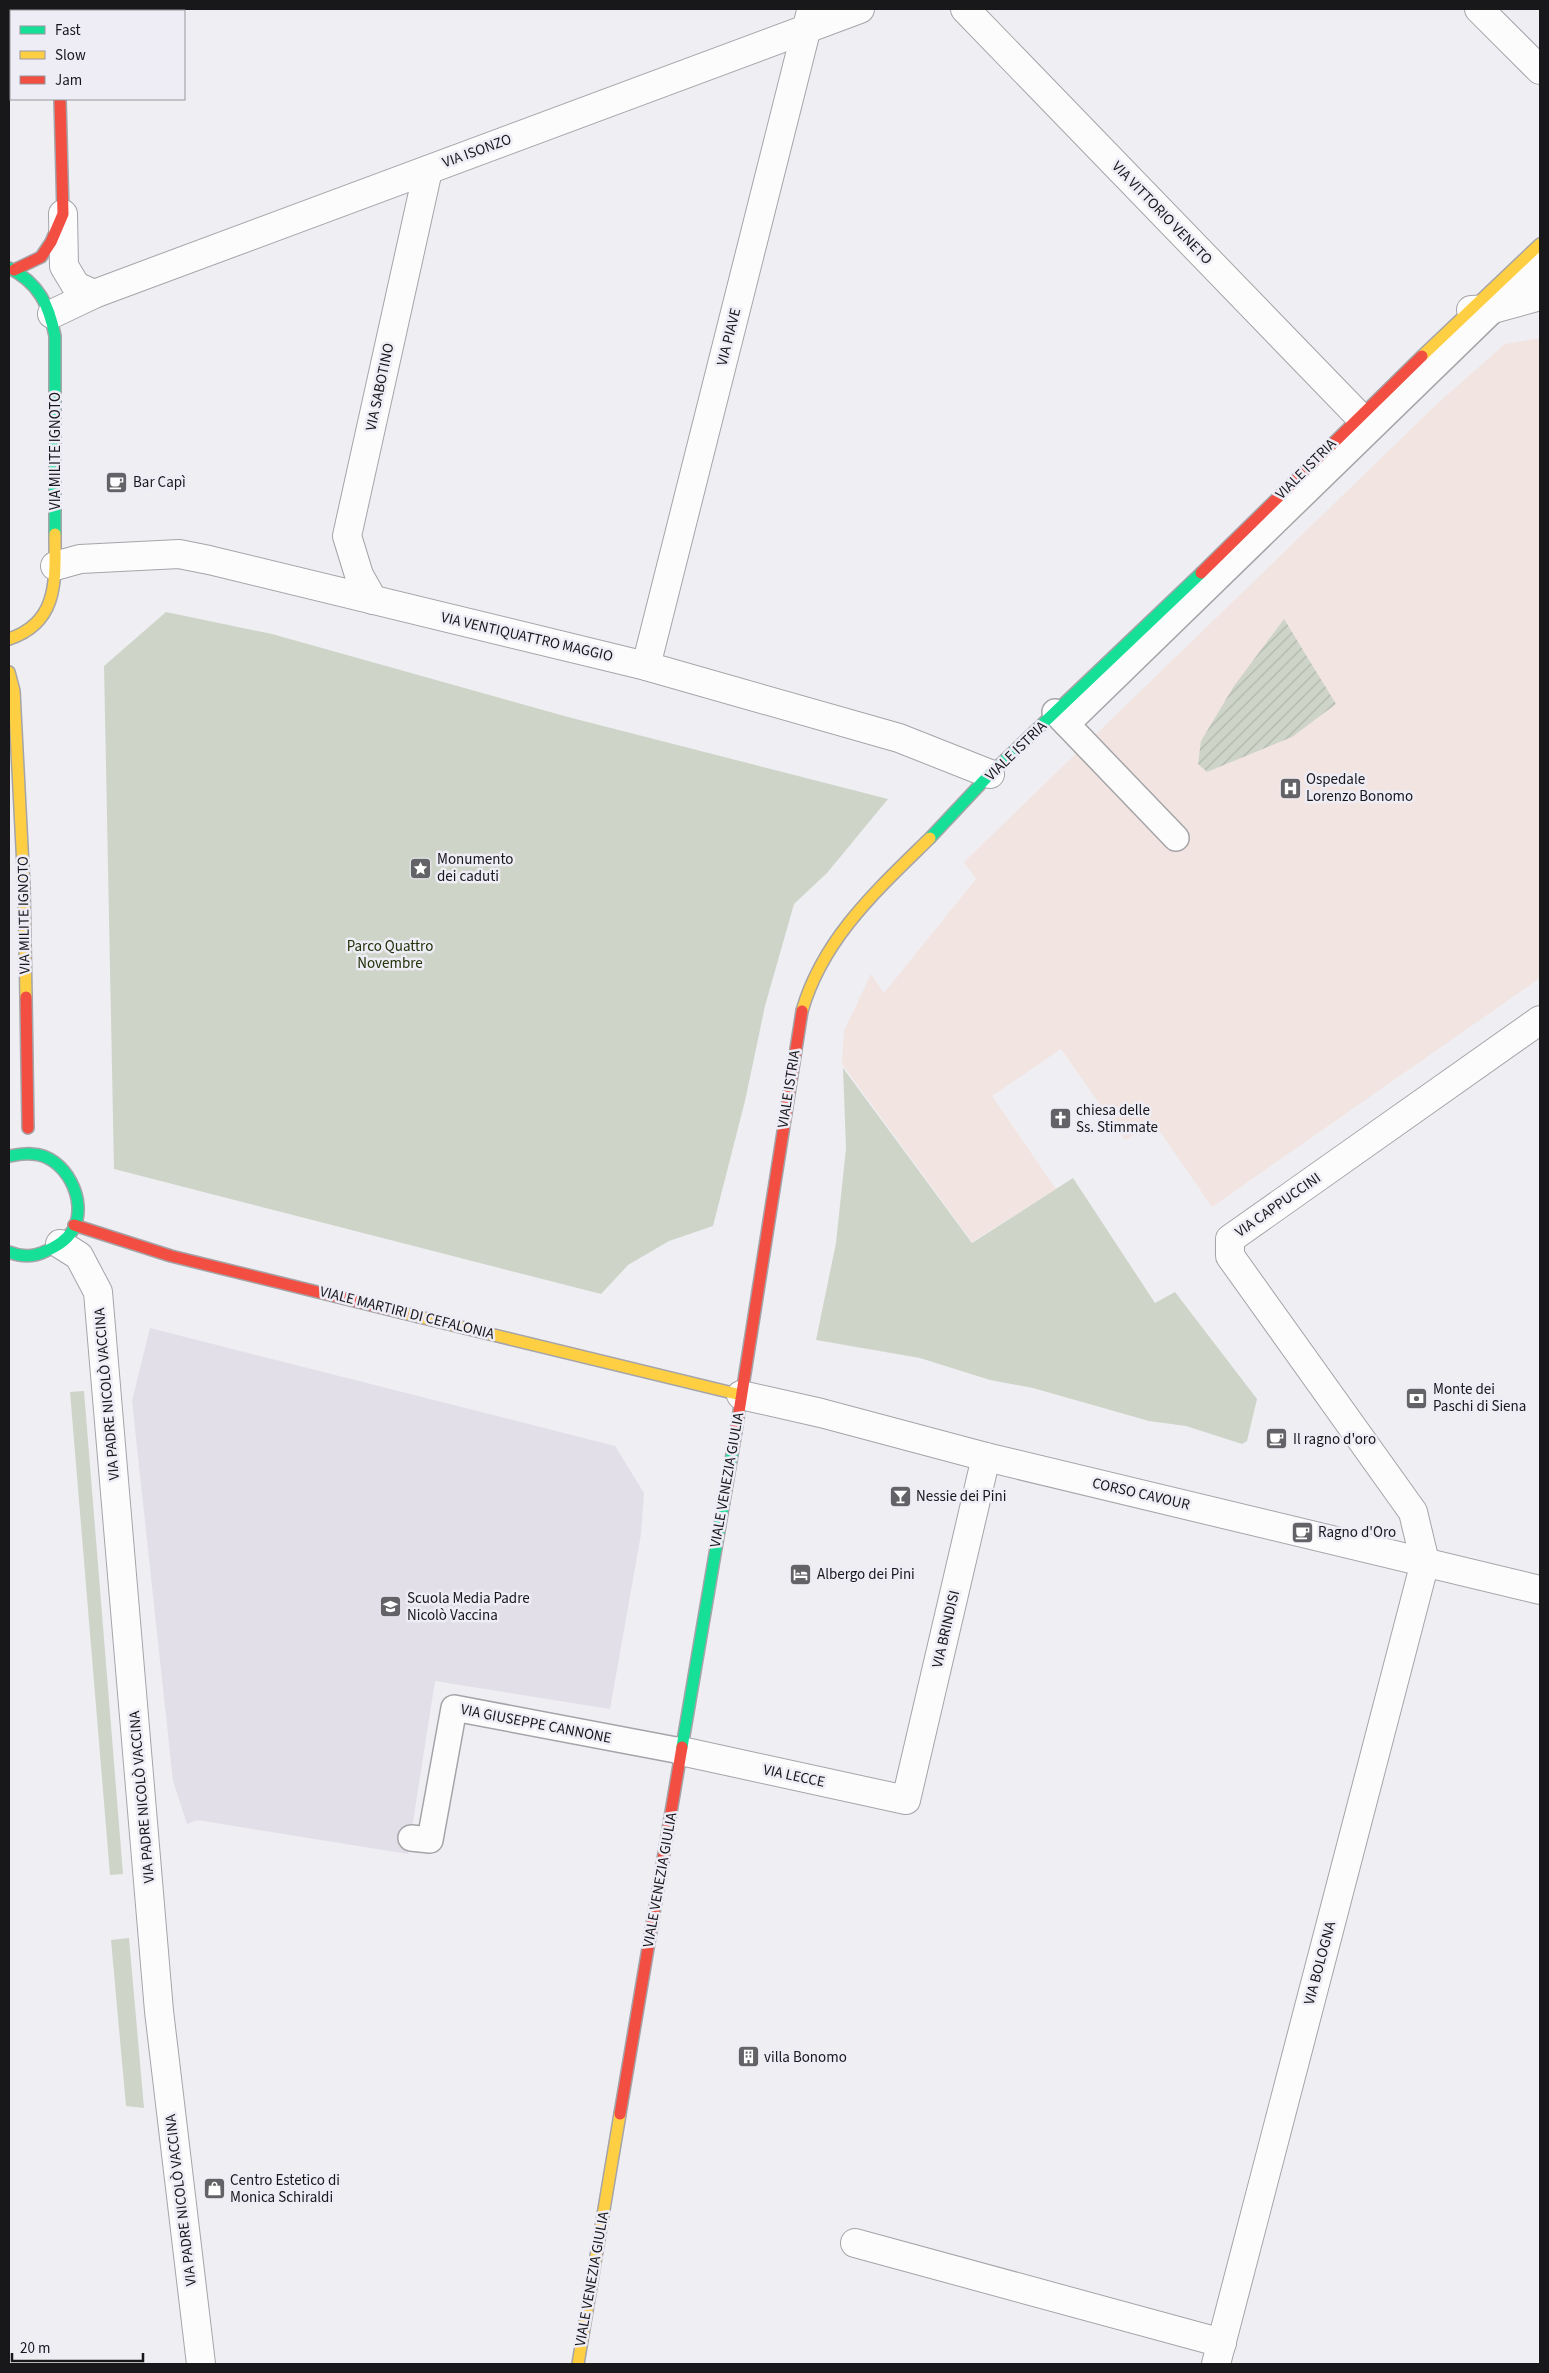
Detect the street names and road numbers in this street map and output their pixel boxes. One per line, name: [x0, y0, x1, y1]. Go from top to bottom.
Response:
street label: VIA ISONZO: [439, 129, 515, 173]
street label: VIA VITTORIO VENETO: [1107, 157, 1217, 269]
street label: VIA PIAVE: [712, 306, 746, 368]
street label: VIA SABOTINO: [360, 341, 400, 433]
street label: VIA MILITE IGNOTO: [45, 392, 66, 510]
street label: VIALE ISTRIA: [1271, 433, 1342, 504]
street label: VIA VENTIQUATTRO MAGGIO: [439, 607, 615, 667]
street label: VIALE ISTRIA: [981, 716, 1052, 786]
street label: VIA MILITE IGNOTO: [12, 856, 36, 974]
street label: VIALE ISTRIA: [773, 1048, 806, 1129]
street label: VIA CAPPUCCINI: [1231, 1168, 1325, 1242]
street label: VIALE MARTIRI DI CEFALONIA: [318, 1281, 497, 1345]
street label: VIA PADRE NICOLÒ VACCINA: [89, 1306, 125, 1481]
street label: VIALE VENEZIA GIULIA: [705, 1410, 749, 1549]
street label: CORSO CAVOUR: [1090, 1473, 1192, 1516]
street label: VIA BRINDISI: [927, 1588, 965, 1670]
street label: VIA GIUSEPPE CANNONE: [459, 1699, 613, 1749]
street label: VIA PADRE NICOLÒ VACCINA: [124, 1709, 160, 1884]
street label: VIA LECCE: [761, 1759, 827, 1793]
street label: VIALE VENEZIA GIULIA: [638, 1810, 682, 1949]
street label: VIA BOLOGNA: [1299, 1918, 1341, 2007]
street label: VIA PADRE NICOLÒ VACCINA: [160, 2112, 202, 2287]
street label: VIALE VENEZIA GIULIA: [570, 2209, 614, 2348]

